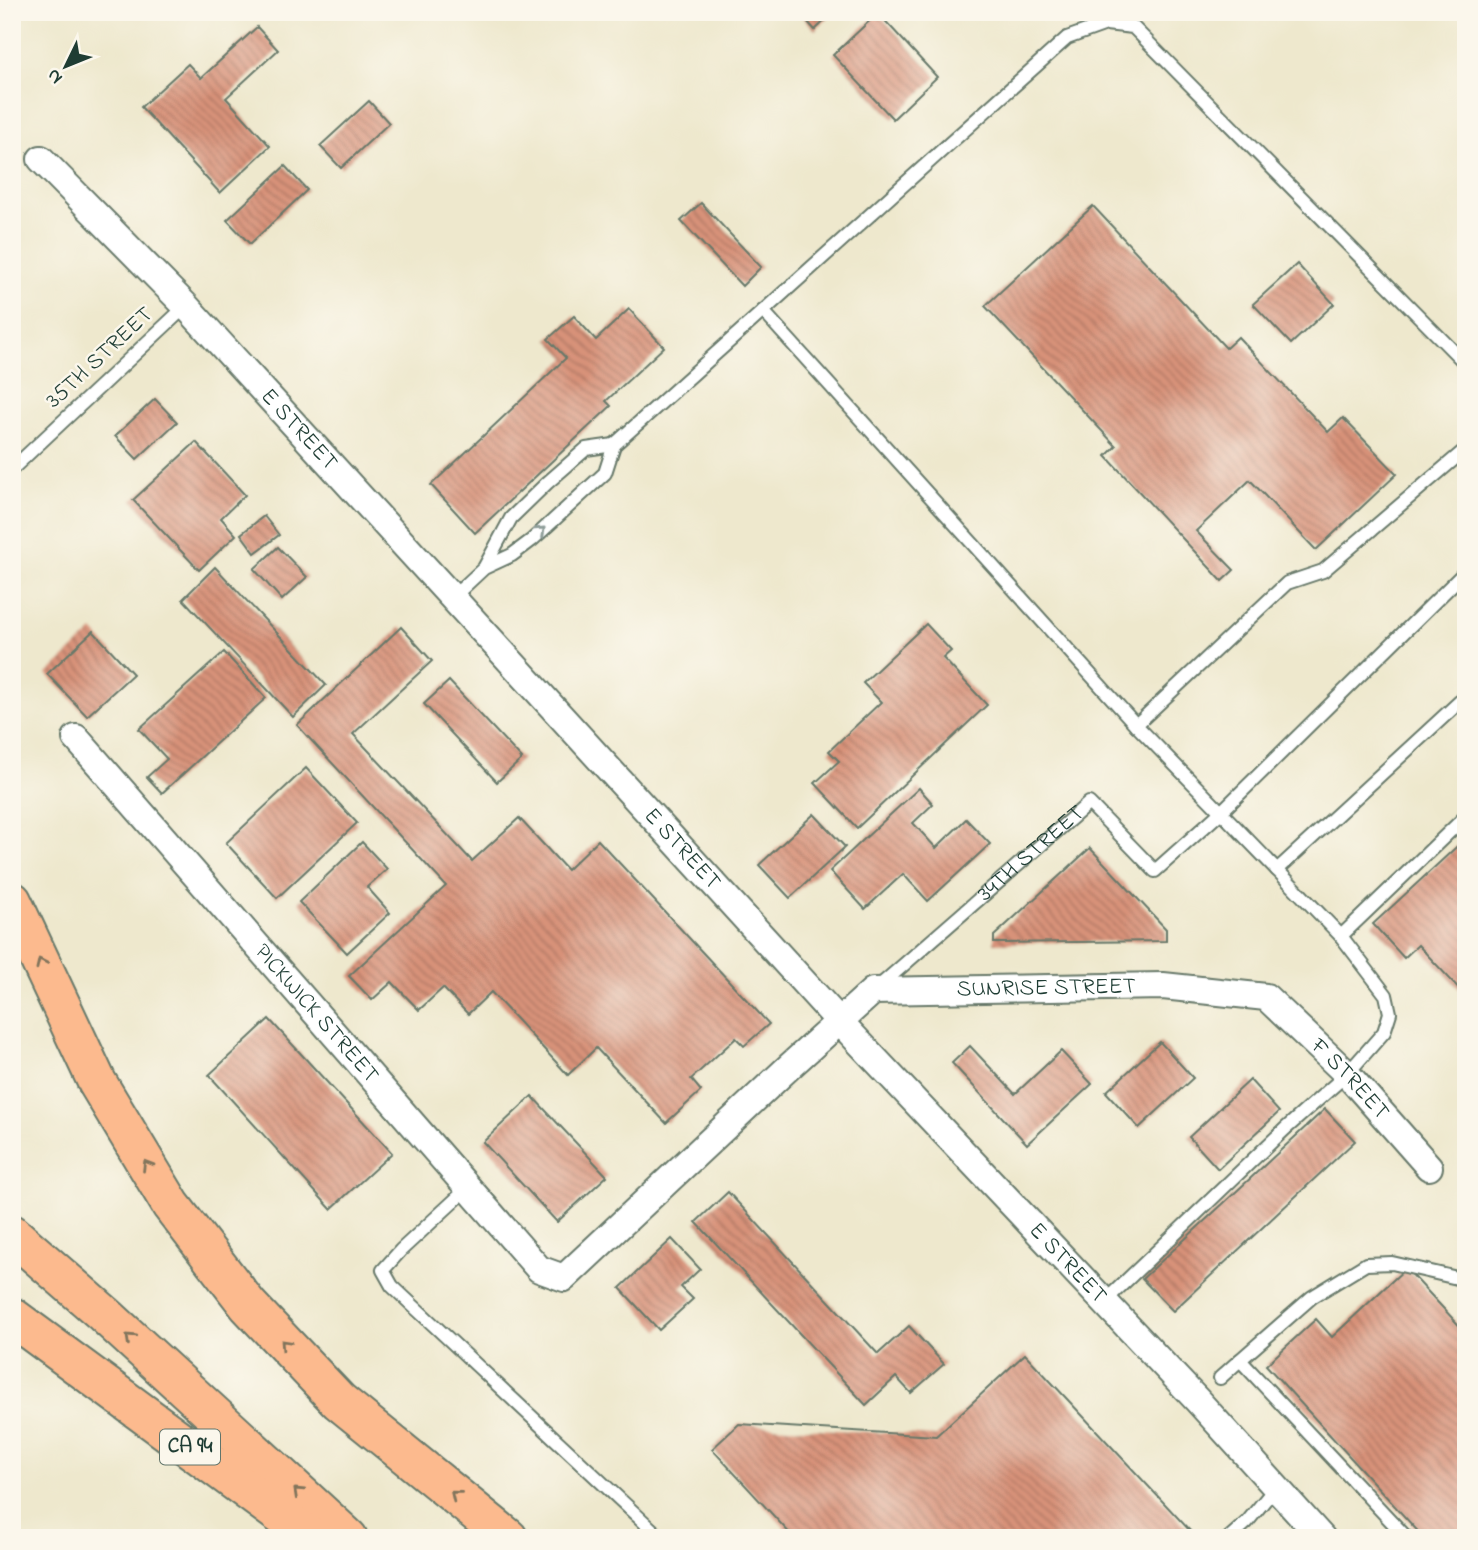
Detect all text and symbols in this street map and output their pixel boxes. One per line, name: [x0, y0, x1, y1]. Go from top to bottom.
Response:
north arrow: [32, 32, 102, 102]
text: N: [41, 62, 70, 90]
street label: 35TH STREET: [39, 299, 161, 417]
street label: E STREET: [253, 381, 345, 478]
one-way arrow: [533, 527, 546, 540]
street label: 34TH STREET: [970, 797, 1092, 910]
street label: E STREET: [636, 800, 728, 898]
street label: PICKWICK STREET: [246, 937, 387, 1091]
one-way arrow: [36, 958, 50, 970]
street label: SUNRISE STREET: [956, 970, 1136, 1006]
street label: F STREET: [1302, 1030, 1397, 1128]
one-way arrow: [142, 1159, 155, 1172]
street label: E STREET: [1021, 1215, 1115, 1311]
one-way arrow: [125, 1334, 138, 1346]
one-way arrow: [281, 1339, 294, 1352]
road number: CA 94: [160, 1430, 220, 1464]
one-way arrow: [293, 1487, 306, 1500]
one-way arrow: [451, 1491, 464, 1503]

